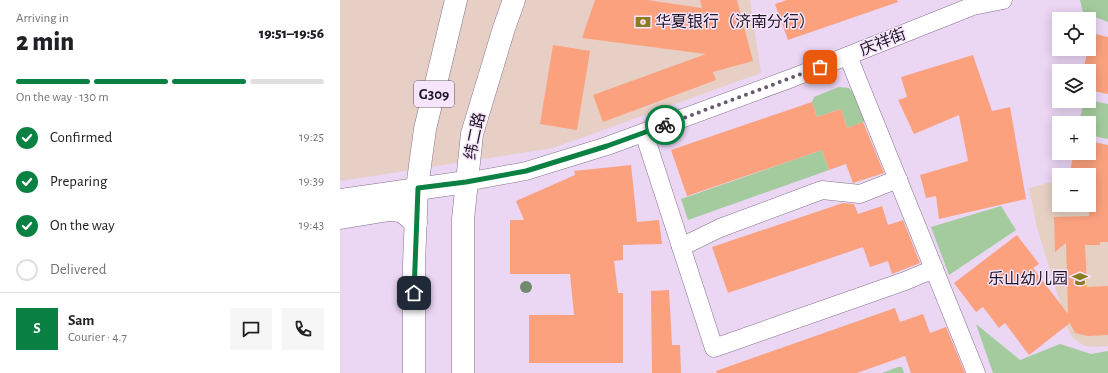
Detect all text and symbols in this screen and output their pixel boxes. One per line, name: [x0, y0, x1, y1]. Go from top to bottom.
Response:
text: Arriving in: [16, 12, 69, 25]
map controls: [1052, 12, 1096, 212]
button: locate: [1052, 12, 1096, 56]
bank icon: 华夏银行（济南分行）: [634, 13, 652, 31]
place label: 华夏银行（济南分行）: [655, 13, 815, 30]
street label: 庆祥街: [857, 25, 908, 58]
text: 19:51–19:56: [259, 26, 324, 41]
text: 2 min: [16, 29, 74, 55]
pin: [803, 50, 837, 84]
icon: bag: [809, 56, 831, 78]
button: layers: [1052, 64, 1096, 108]
road number: G309: [414, 81, 454, 107]
text: On the way · 130 m: [16, 91, 109, 104]
courier: [645, 105, 685, 145]
street label: 纬二路: [461, 111, 488, 161]
icon: bike: [654, 114, 676, 136]
button: +: [1052, 116, 1096, 160]
icon: check: [16, 127, 38, 149]
text: Confirmed: [50, 130, 112, 145]
text: 19:25: [299, 131, 324, 144]
button: −: [1052, 168, 1096, 212]
icon: check: [16, 171, 38, 193]
text: Preparing: [50, 174, 107, 189]
text: 19:39: [299, 175, 324, 188]
icon: check: [16, 215, 38, 237]
text: On the way: [50, 218, 115, 233]
text: 19:43: [299, 219, 324, 232]
text: Delivered: [50, 262, 107, 277]
place label: 乐山幼儿园: [988, 270, 1068, 287]
school or university icon: 乐山幼儿园: [1071, 270, 1089, 288]
pin: [397, 276, 431, 310]
icon: home: [403, 282, 425, 304]
button: chat: [230, 308, 272, 350]
button: phone: [282, 308, 324, 350]
text: Sam: [68, 313, 94, 328]
text: S: [33, 321, 41, 336]
text: Courier · 4.7: [68, 331, 127, 344]

